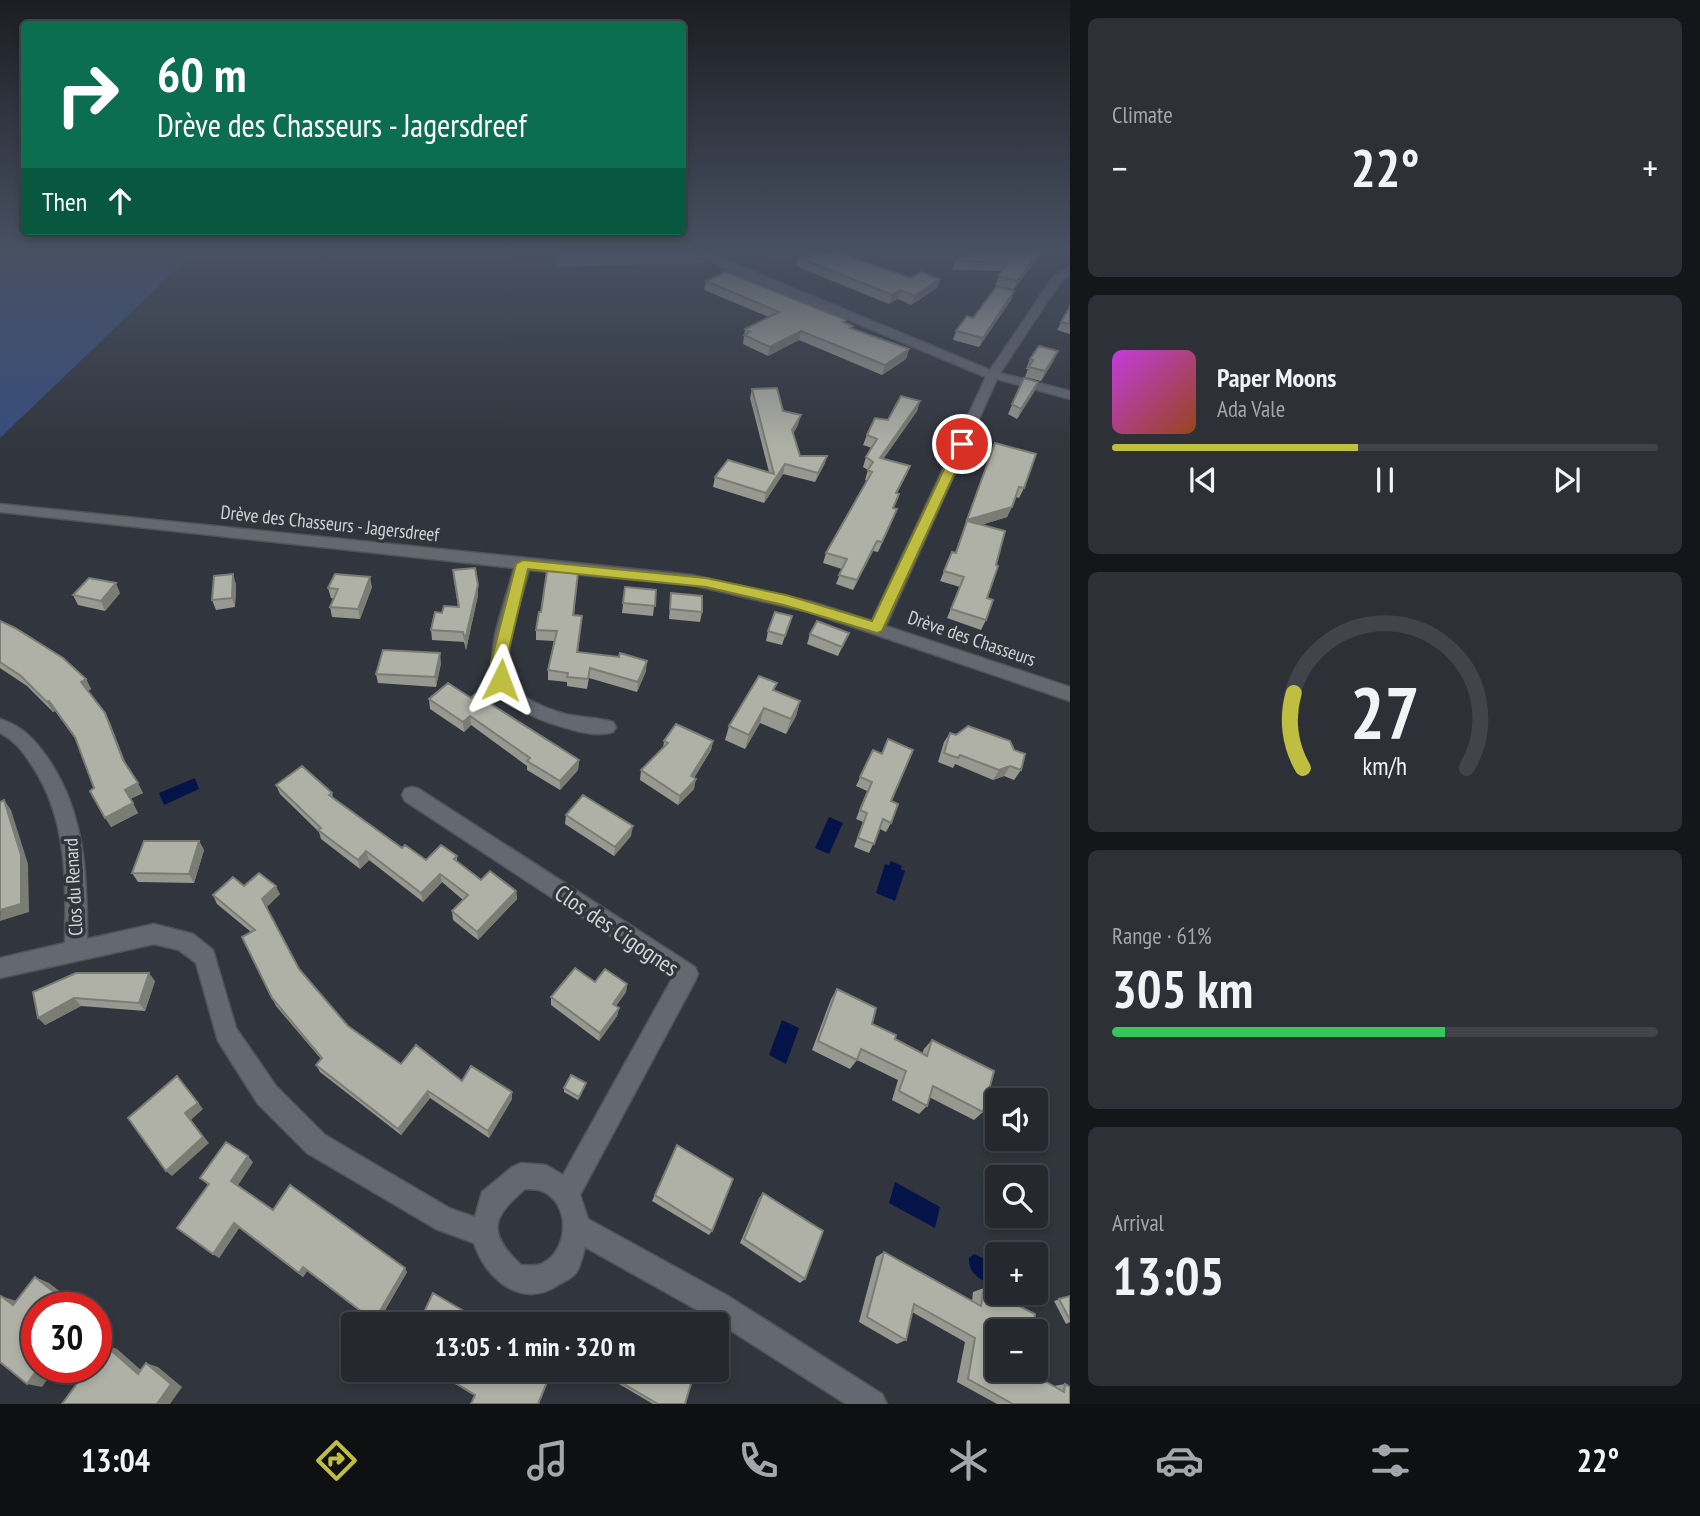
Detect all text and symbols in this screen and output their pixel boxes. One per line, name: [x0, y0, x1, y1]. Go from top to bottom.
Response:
text: 60 m: [157, 42, 246, 106]
icon: right: [42, 49, 133, 140]
text: Climate: [1112, 100, 1173, 129]
text: Drève des Chasseurs - Jagersdreef: [157, 104, 527, 146]
text: 22°: [1351, 134, 1419, 201]
text: −: [1112, 143, 1128, 192]
text: +: [1642, 143, 1658, 192]
icon: ahead: [101, 182, 139, 220]
text: Then: [42, 185, 87, 218]
text: Paper Moons: [1217, 361, 1336, 394]
text: Ada Vale: [1217, 394, 1285, 423]
pin: [932, 414, 992, 474]
icon: arrive: [943, 425, 981, 463]
icon: previous: [1184, 461, 1222, 499]
icon: pause: [1366, 461, 1404, 499]
icon: next: [1548, 461, 1586, 499]
street label: Drève des Chasseurs - Jagersdreef: [220, 500, 442, 547]
street label: Drève des Chasseurs: [905, 605, 1039, 671]
position arrow: [464, 643, 538, 717]
text: 27: [1350, 664, 1420, 758]
text: km/h: [1363, 750, 1407, 782]
street label: Clos du Renard: [58, 837, 88, 937]
street label: Clos des Cigognes: [549, 878, 685, 982]
text: Range · 61%: [1112, 921, 1212, 950]
text: 305 km: [1112, 955, 1253, 1022]
map controls: [985, 1088, 1048, 1382]
button: sound: [985, 1088, 1048, 1151]
button: search: [985, 1165, 1048, 1228]
text: Arrival: [1112, 1208, 1164, 1237]
button: +: [985, 1242, 1048, 1305]
text: 13:05: [1112, 1242, 1224, 1309]
speed limit sign: 30: [21, 1292, 112, 1383]
button: −: [985, 1319, 1048, 1382]
text: 13:05 · 1 min · 320 m: [435, 1330, 635, 1363]
icon: directions: [312, 1436, 361, 1485]
icon: music: [523, 1436, 572, 1485]
icon: phone: [734, 1436, 783, 1485]
icon: climate: [944, 1436, 993, 1485]
icon: car: [1155, 1436, 1204, 1485]
icon: filters: [1366, 1436, 1415, 1485]
text: 13:04: [81, 1439, 150, 1481]
text: 22°: [1577, 1439, 1619, 1481]

